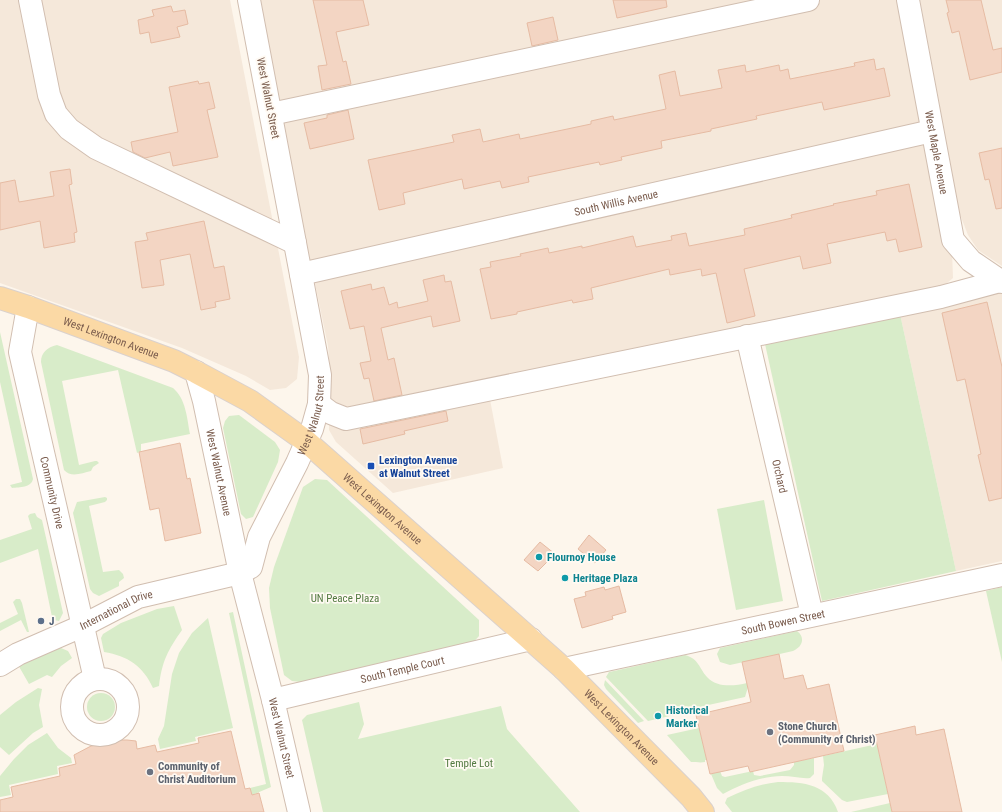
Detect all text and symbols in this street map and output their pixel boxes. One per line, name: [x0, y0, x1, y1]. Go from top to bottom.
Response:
street label: West Walnut Street: [254, 56, 282, 140]
street label: West Maple Avenue: [922, 109, 951, 195]
street label: South Willis Avenue: [573, 187, 659, 218]
street label: West Lexington Avenue: [61, 314, 161, 361]
street label: West Walnut Street: [295, 375, 326, 457]
street label: West Walnut Avenue: [204, 428, 234, 517]
place label: Lexington Avenue at Walnut Street: [379, 454, 457, 480]
street label: Community Drive: [38, 455, 67, 530]
street label: Orchard: [769, 458, 790, 494]
marker: Lexington Avenue at Walnut Street: [366, 461, 376, 471]
street label: West Lexington Avenue: [340, 470, 425, 547]
place label: Flournoy House: [547, 551, 616, 564]
marker: Flournoy House: [534, 552, 544, 562]
place label: Heritage Plaza: [573, 572, 638, 585]
marker: Heritage Plaza: [560, 573, 570, 583]
street label: International Drive: [78, 587, 154, 633]
park label: UN Peace Plaza: [311, 592, 379, 605]
street label: South Bowen Street: [740, 607, 826, 637]
place label: J: [49, 615, 54, 628]
marker: J: [36, 616, 46, 626]
street label: South Temple Court: [359, 653, 446, 686]
street label: West Lexington Avenue: [582, 687, 662, 768]
street label: West Walnut Street: [266, 696, 297, 780]
place label: Historical Marker: [666, 704, 709, 730]
marker: Historical Marker: [653, 711, 663, 721]
place label: Stone Church (Community of Christ): [778, 720, 876, 746]
marker: Stone Church (Community of Christ): [765, 727, 775, 737]
park label: Temple Lot: [445, 757, 493, 770]
place label: Community of Christ Auditorium: [158, 760, 236, 786]
marker: Community of Christ Auditorium: [145, 767, 155, 777]

